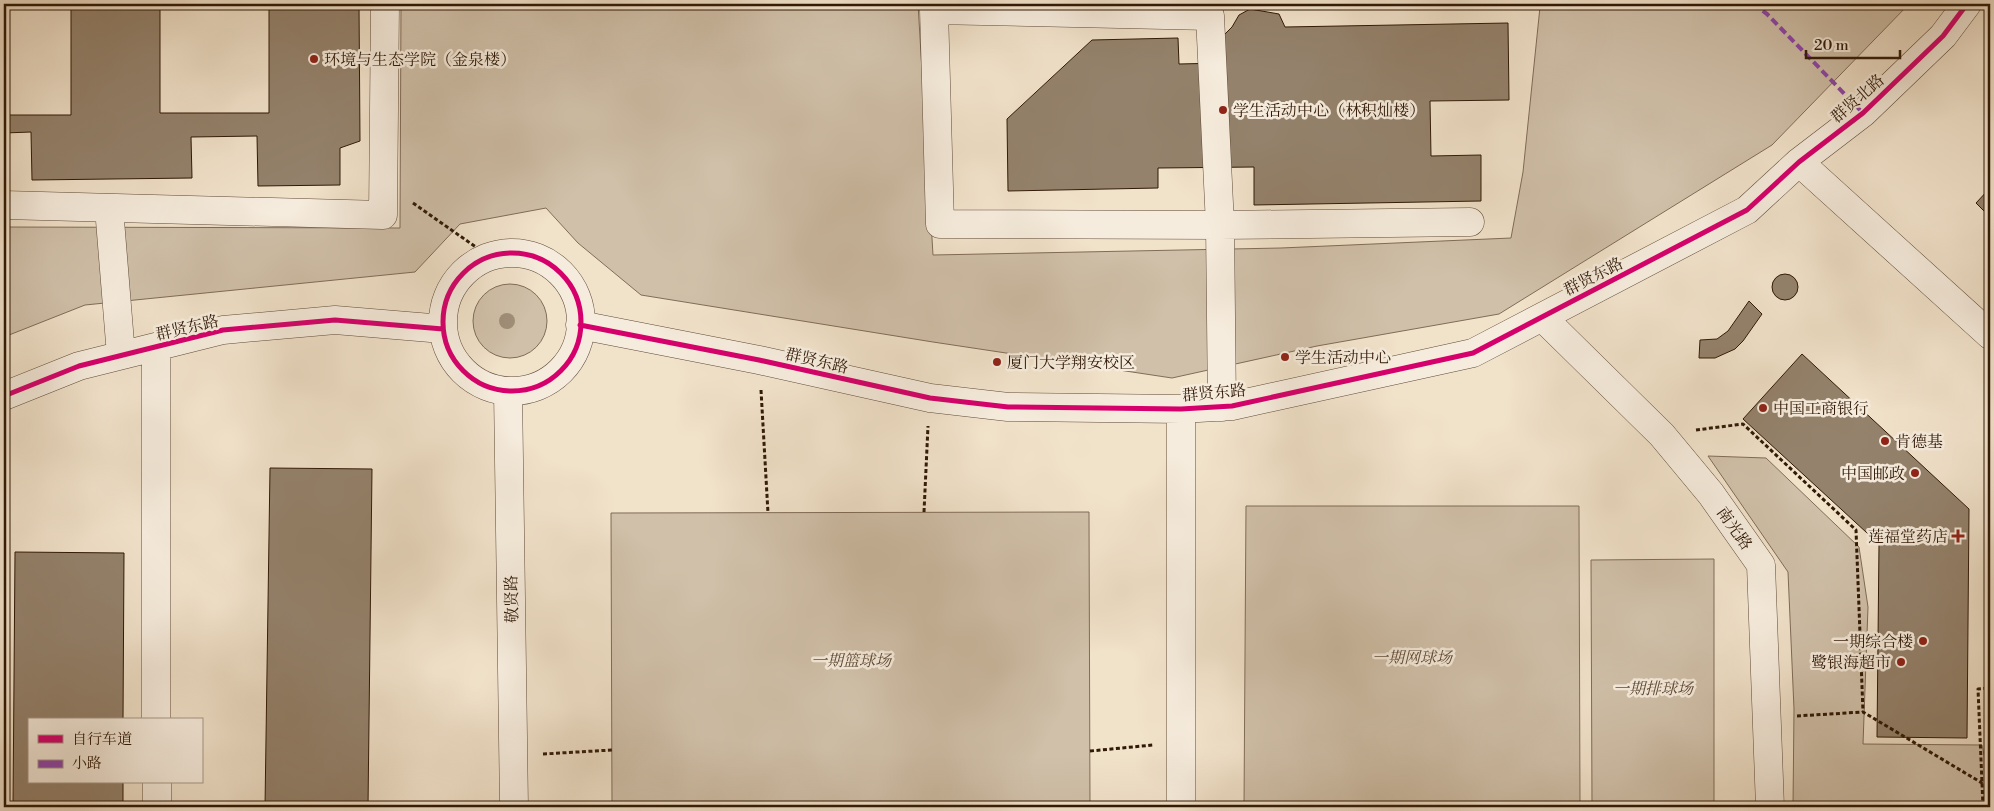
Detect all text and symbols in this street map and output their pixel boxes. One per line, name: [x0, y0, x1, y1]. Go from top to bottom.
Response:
scale bar: [1806, 28, 1900, 60]
text: 20 m: [1814, 36, 1849, 55]
place label: 环境与生态学院（金泉楼）: [324, 50, 516, 70]
marker: 环境与生态学院（金泉楼）: [308, 53, 320, 65]
street label: 群贤北路: [1827, 70, 1888, 127]
place label: 学生活动中心（林积灿楼）: [1233, 101, 1425, 121]
marker: 学生活动中心（林积灿楼）: [1217, 104, 1229, 116]
street label: 群贤东路: [1560, 253, 1627, 300]
street label: 群贤东路: [154, 311, 221, 345]
street label: 群贤东路: [783, 344, 850, 378]
place label: 学生活动中心: [1295, 348, 1391, 368]
marker: 学生活动中心: [1279, 351, 1291, 363]
place label: 厦门大学翔安校区: [1007, 353, 1135, 373]
marker: 厦门大学翔安校区: [991, 356, 1003, 368]
street label: 群贤东路: [1181, 380, 1247, 406]
place label: 中国工商银行: [1773, 399, 1869, 419]
marker: 中国工商银行: [1757, 402, 1769, 414]
place label: 肯德基: [1895, 432, 1943, 452]
marker: 肯德基: [1879, 435, 1891, 447]
place label: 中国邮政: [1841, 464, 1905, 484]
marker: 中国邮政: [1909, 467, 1921, 479]
street label: 南光路: [1712, 503, 1756, 554]
place label: 莲福堂药店: [1868, 527, 1948, 547]
marker: 莲福堂药店: [1952, 530, 1964, 542]
street label: 敬贤路: [502, 575, 522, 623]
place label: 一期综合楼: [1833, 632, 1913, 652]
marker: 一期综合楼: [1917, 635, 1929, 647]
park label: 一期网球场: [1372, 648, 1454, 668]
park label: 一期篮球场: [811, 651, 893, 671]
place label: 鹭银海超市: [1811, 653, 1891, 673]
marker: 鹭银海超市: [1895, 656, 1907, 668]
park label: 一期排球场: [1613, 679, 1695, 699]
legend: [28, 718, 202, 784]
text: 自行车道: [72, 730, 132, 749]
text: 小路: [72, 754, 102, 773]

